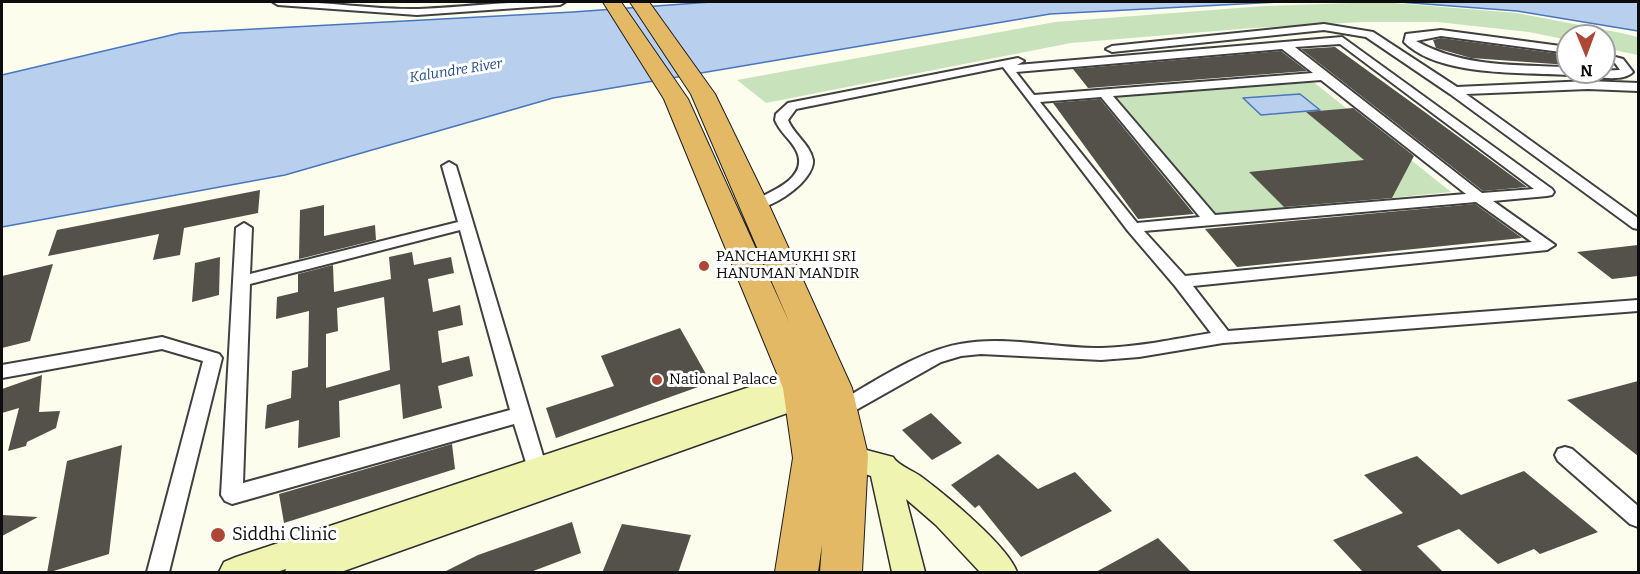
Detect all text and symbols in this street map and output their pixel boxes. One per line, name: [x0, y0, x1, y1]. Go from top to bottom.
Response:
north arrow: [1556, 24, 1616, 84]
water label: Kalundre River: [408, 55, 504, 87]
text: N: [1580, 61, 1593, 80]
place label: PANCHAMUKHI SRI HANUMAN MANDIR: [716, 248, 859, 283]
marker: PANCHAMUKHI SRI HANUMAN MANDIR: [697, 259, 711, 273]
place label: National Palace: [669, 371, 777, 389]
marker: National Palace: [650, 373, 664, 387]
place label: Siddhi Clinic: [232, 524, 337, 546]
marker: Siddhi Clinic: [209, 526, 227, 544]

